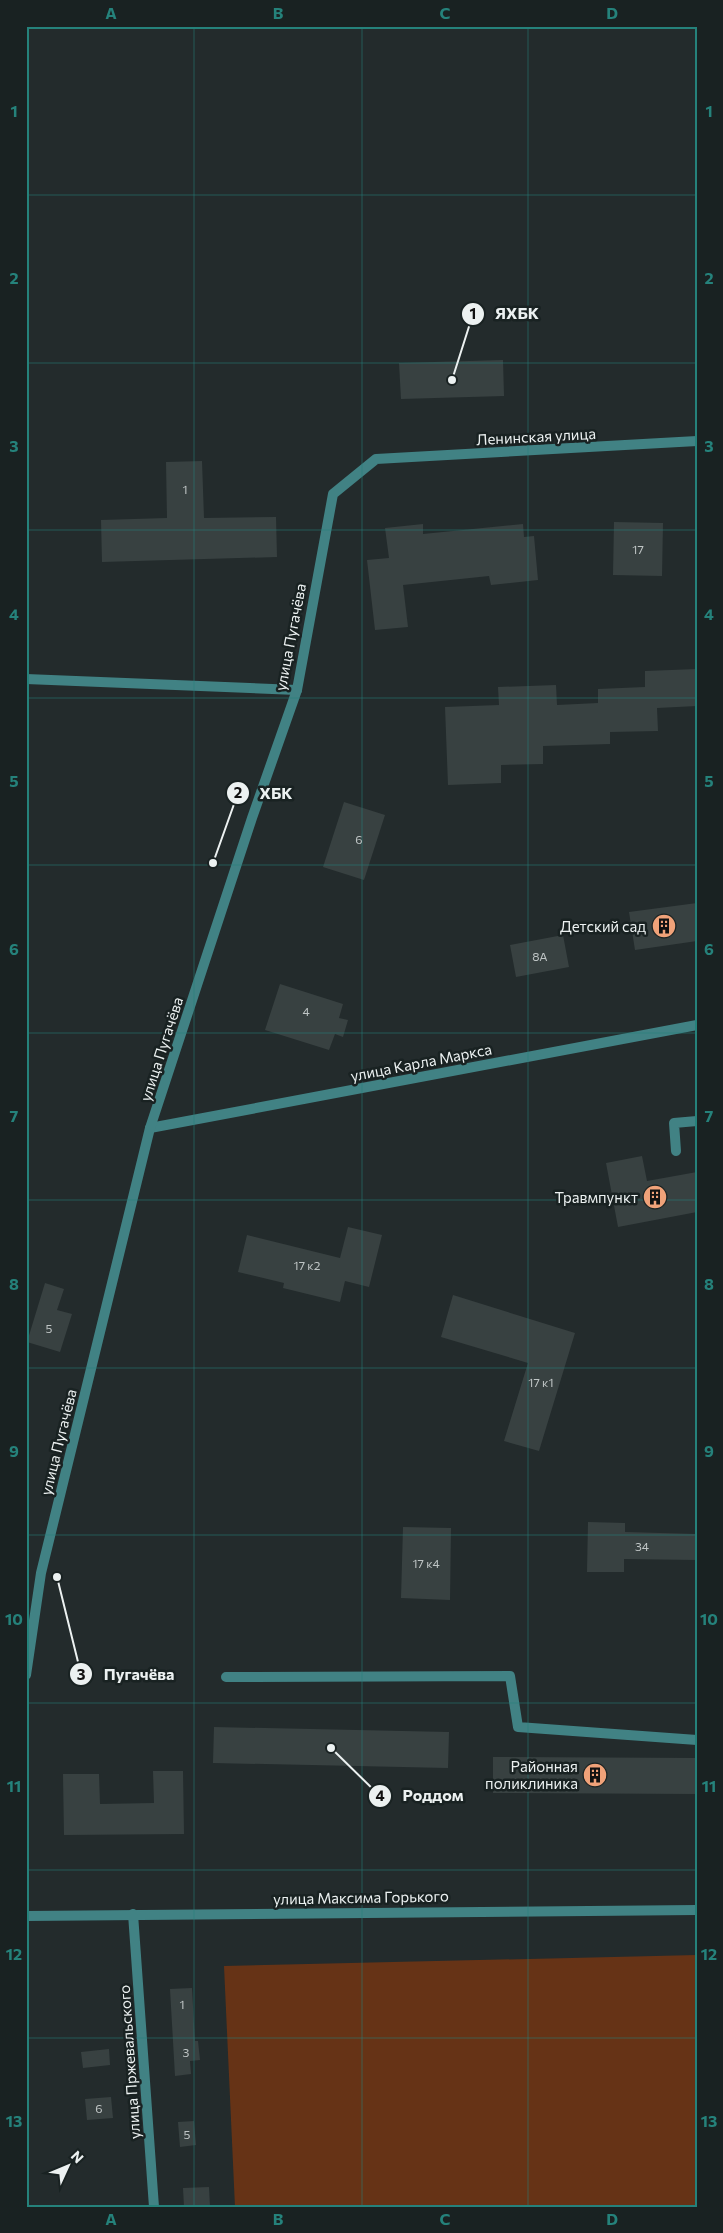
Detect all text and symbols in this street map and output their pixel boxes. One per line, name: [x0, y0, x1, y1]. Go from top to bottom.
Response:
text: A: [105, 3, 117, 22]
text: B: [273, 3, 284, 22]
text: C: [440, 3, 451, 22]
text: D: [606, 3, 618, 22]
text: 1: [10, 101, 18, 120]
text: 1: [705, 101, 713, 120]
text: 2: [9, 268, 19, 287]
text: 2: [704, 268, 714, 287]
callout: ЯХБК: [460, 298, 549, 329]
text: ЯХБК: [495, 303, 539, 322]
text: 1: [470, 304, 476, 322]
street label: Ленинская улица: [476, 424, 596, 448]
text: 3: [9, 436, 19, 455]
text: 3: [704, 436, 714, 455]
house number: 1: [182, 482, 188, 496]
house number: 17: [632, 542, 644, 556]
street label: улица Пугачёва: [271, 582, 309, 692]
text: 4: [9, 604, 19, 623]
text: 4: [704, 604, 714, 623]
text: 5: [9, 771, 19, 790]
text: 5: [704, 771, 714, 790]
callout: ХБК: [225, 777, 303, 808]
text: 2: [234, 783, 242, 801]
text: ХБК: [260, 783, 292, 802]
house number: 6: [355, 832, 363, 846]
building icon: Детский сад: [651, 913, 677, 939]
place label: Детский сад: [560, 917, 646, 935]
text: 6: [9, 939, 19, 958]
text: 6: [704, 939, 714, 958]
house number: 8А: [532, 949, 548, 963]
street label: улица Пугачёва: [136, 994, 186, 1104]
house number: 4: [302, 1004, 310, 1018]
street label: улица Карла Маркса: [349, 1039, 493, 1085]
text: 7: [10, 1106, 19, 1125]
text: 7: [705, 1106, 714, 1125]
building icon: Травмпункт: [642, 1184, 668, 1210]
place label: Травмпункт: [555, 1188, 638, 1206]
house number: 17 к2: [294, 1258, 321, 1272]
text: 8: [9, 1274, 19, 1293]
text: 8: [704, 1274, 714, 1293]
house number: 5: [46, 1321, 53, 1335]
house number: 17 к1: [528, 1375, 554, 1389]
street label: улица Пугачёва: [36, 1387, 80, 1497]
text: 9: [9, 1441, 19, 1460]
text: 9: [704, 1441, 714, 1460]
house number: 34: [635, 1539, 649, 1553]
house number: 17 к4: [412, 1556, 440, 1570]
text: 10: [5, 1609, 23, 1628]
text: 10: [700, 1609, 718, 1628]
callout: Пугачёва: [68, 1659, 184, 1690]
text: Пугачёва: [104, 1664, 174, 1683]
text: 3: [77, 1665, 86, 1683]
place label: Районная поликлиника: [485, 1757, 578, 1792]
building icon: Районная поликлиника: [582, 1762, 608, 1788]
text: 11: [7, 1776, 21, 1795]
text: 11: [702, 1776, 716, 1795]
callout: Роддом: [368, 1780, 474, 1811]
text: Роддом: [403, 1785, 464, 1804]
text: 4: [375, 1786, 385, 1804]
street label: улица Максима Горького: [273, 1886, 449, 1908]
text: 12: [6, 1944, 22, 1963]
text: 12: [701, 1944, 717, 1963]
street label: улица Пржевальского: [115, 1984, 143, 2140]
house number: 1: [179, 1997, 185, 2011]
house number: 3: [183, 2045, 190, 2059]
house number: 6: [95, 2101, 103, 2115]
text: 13: [6, 2111, 22, 2130]
text: 13: [701, 2111, 717, 2130]
house number: 5: [184, 2127, 191, 2141]
north arrow: [42, 2140, 92, 2190]
text: N: [68, 2147, 87, 2166]
text: A: [105, 2209, 117, 2228]
text: B: [273, 2209, 284, 2228]
text: C: [440, 2209, 451, 2228]
text: D: [606, 2209, 618, 2228]

